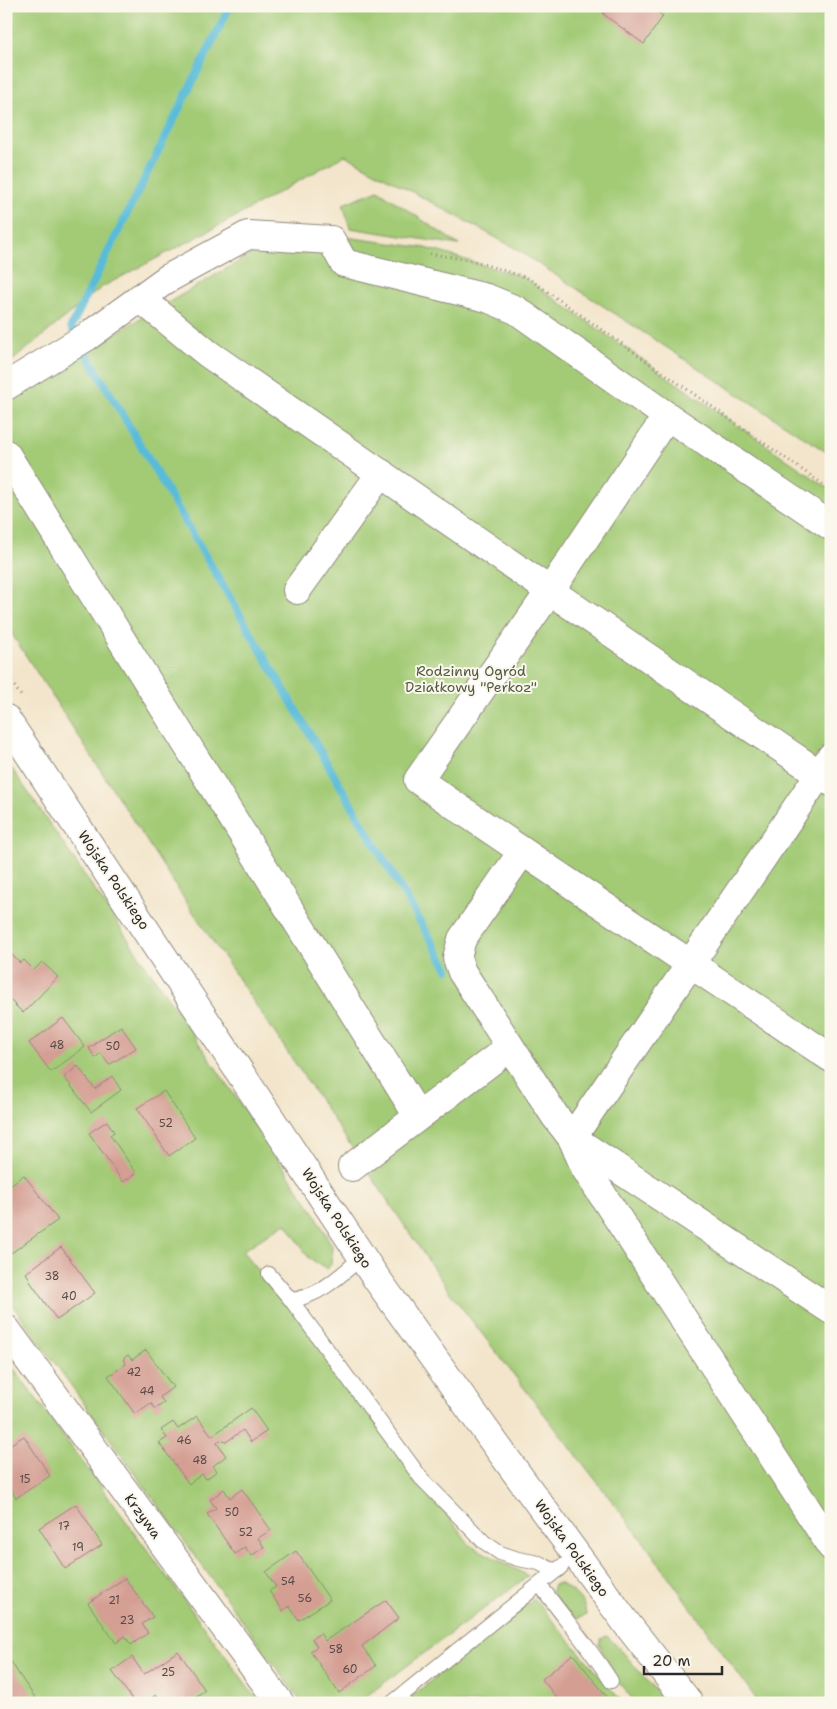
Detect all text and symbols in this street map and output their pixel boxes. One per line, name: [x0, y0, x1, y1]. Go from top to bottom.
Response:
park label: Rodzinny Ogród Działkowy "Perkoz": [405, 662, 537, 696]
street label: Wojska Polskiego: [74, 827, 154, 933]
house number: 48: [49, 1038, 65, 1053]
house number: 50: [106, 1039, 120, 1054]
house number: 52: [159, 1116, 173, 1131]
street label: Wojska Polskiego: [298, 1164, 376, 1272]
house number: 38: [44, 1269, 60, 1284]
house number: 40: [61, 1289, 77, 1304]
house number: 42: [127, 1365, 141, 1380]
house number: 44: [139, 1384, 155, 1399]
house number: 46: [176, 1433, 192, 1448]
house number: 48: [192, 1453, 208, 1468]
house number: 15: [19, 1472, 31, 1487]
street label: Krzywa: [121, 1490, 166, 1542]
street label: Wojska Polskiego: [531, 1496, 613, 1600]
house number: 50: [225, 1505, 239, 1520]
house number: 17: [58, 1519, 70, 1534]
house number: 52: [239, 1525, 253, 1540]
house number: 19: [72, 1540, 84, 1555]
house number: 54: [281, 1574, 295, 1589]
house number: 56: [298, 1591, 312, 1606]
house number: 21: [108, 1593, 120, 1608]
house number: 23: [120, 1613, 134, 1628]
house number: 58: [329, 1642, 343, 1657]
scale bar: [644, 1644, 722, 1676]
text: 20 m: [652, 1651, 691, 1671]
house number: 60: [342, 1662, 358, 1677]
house number: 25: [161, 1665, 175, 1680]

